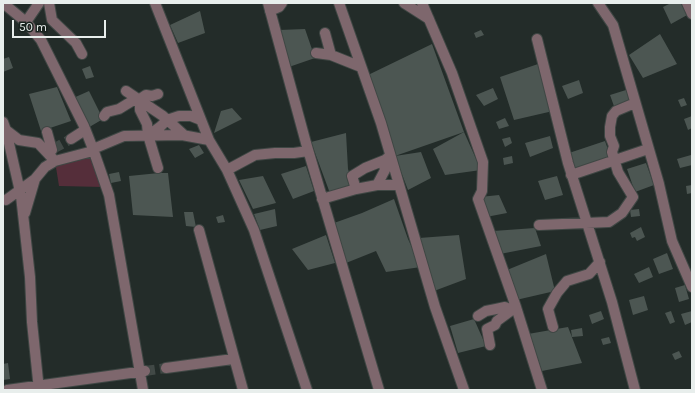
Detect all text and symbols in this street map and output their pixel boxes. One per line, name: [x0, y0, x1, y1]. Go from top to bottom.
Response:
scale bar: [14, 12, 108, 38]
text: 50 m: [19, 20, 47, 34]

